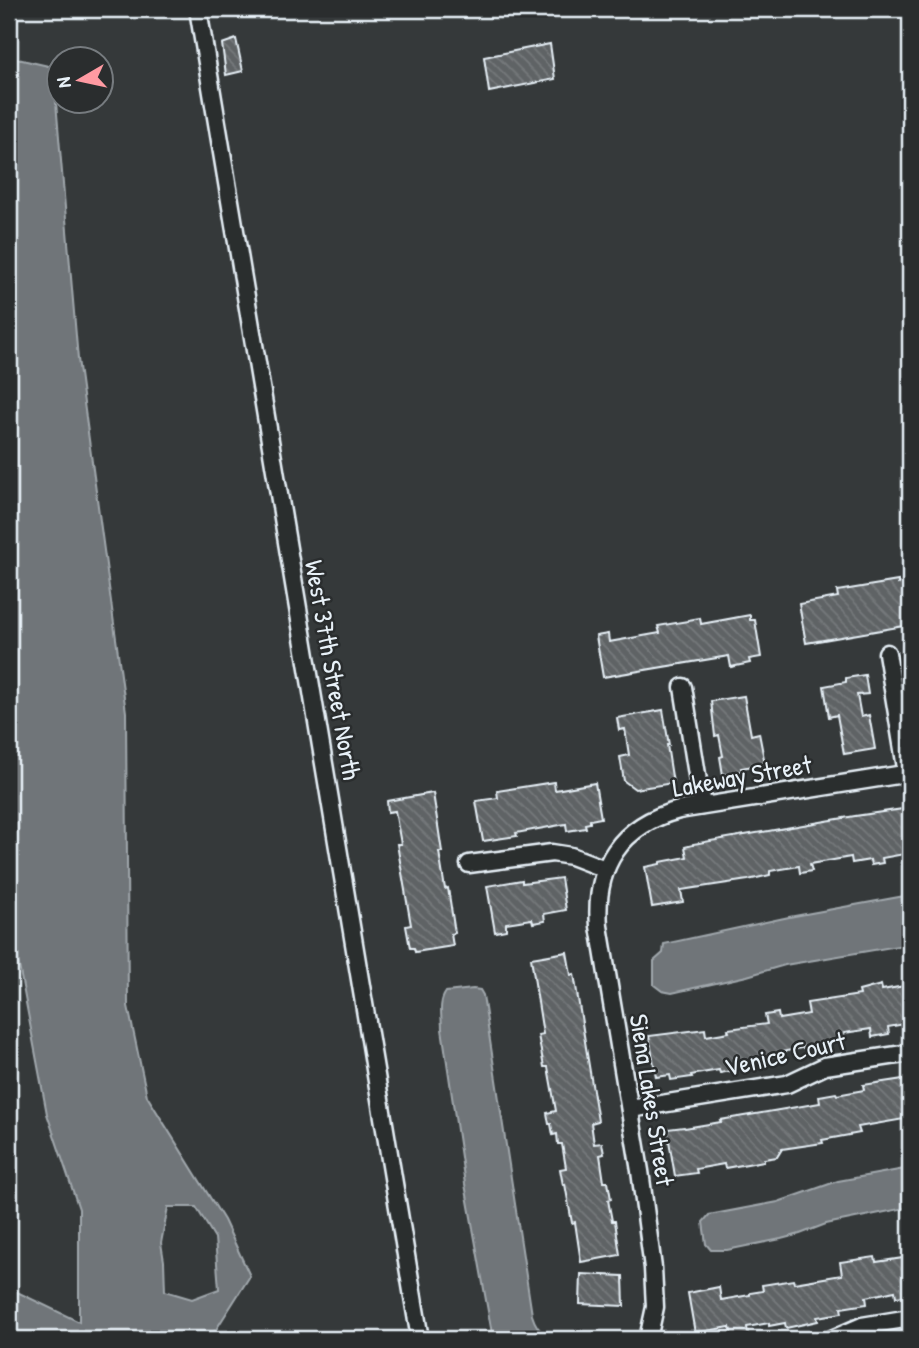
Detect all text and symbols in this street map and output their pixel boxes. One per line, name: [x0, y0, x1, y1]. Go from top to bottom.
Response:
north arrow: [46, 46, 116, 116]
text: N: [50, 76, 77, 90]
street label: West 37th Street North: [297, 557, 370, 783]
street label: Lakeway Street: [670, 746, 815, 805]
street label: Siena Lakes Street: [622, 1011, 684, 1189]
street label: Venice Court: [721, 1022, 850, 1084]

